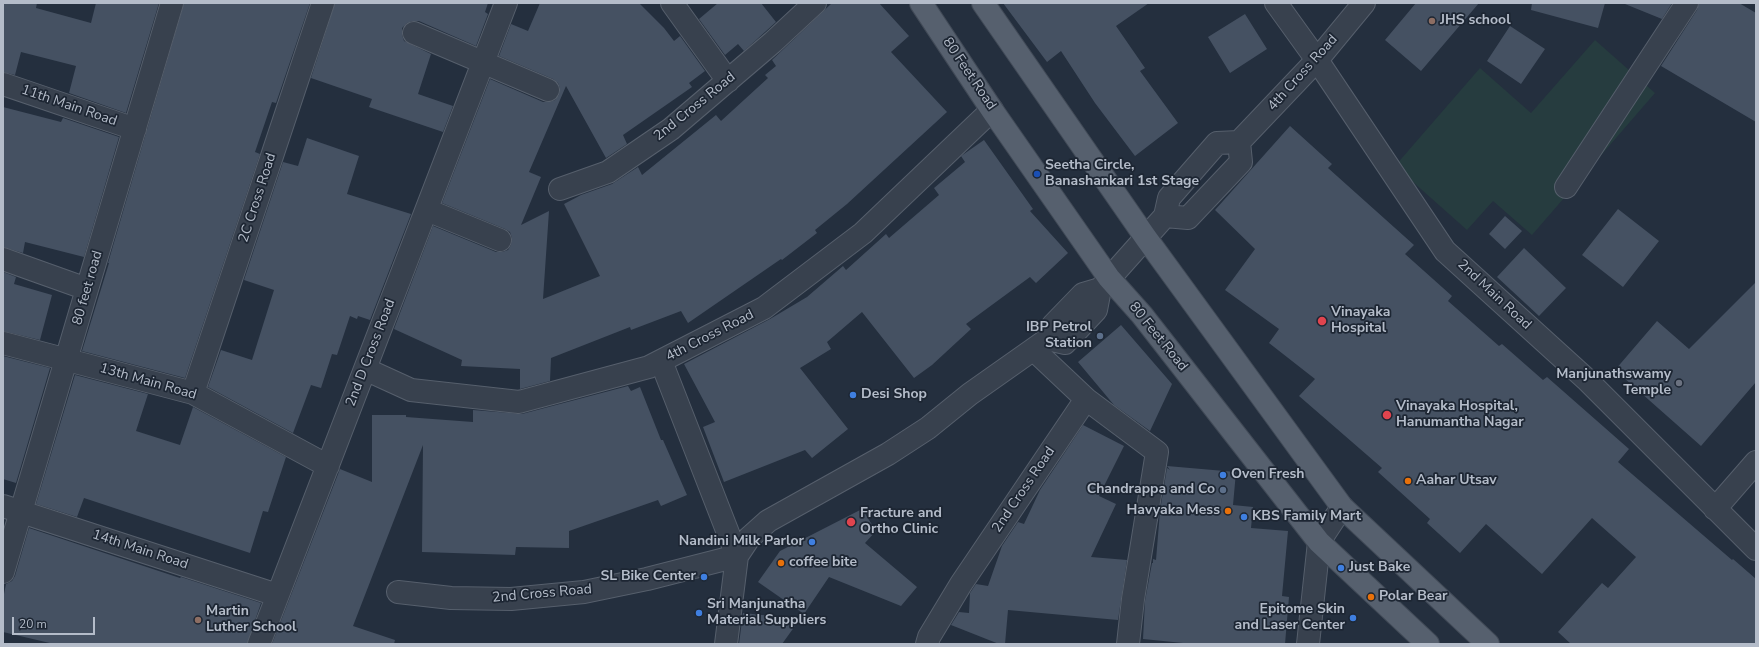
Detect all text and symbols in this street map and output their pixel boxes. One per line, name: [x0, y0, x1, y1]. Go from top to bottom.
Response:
place label: JHS school: [1440, 13, 1511, 29]
marker: JHS school: [1427, 16, 1437, 26]
street label: 4th Cross Road: [1264, 31, 1342, 115]
street label: 80 Feet Road: [939, 35, 999, 113]
street label: 2nd Cross Road: [651, 69, 739, 145]
street label: 11th Main Road: [19, 82, 119, 130]
street label: 2C Cross Road: [236, 151, 280, 245]
place label: Seetha Circle, Banashankari 1st Stage: [1045, 158, 1199, 190]
marker: Seetha Circle, Banashankari 1st Stage: [1032, 169, 1042, 179]
street label: 80 feet road: [69, 249, 107, 327]
street label: 2nd Main Road: [1454, 257, 1534, 333]
street label: 2nd D Cross Road: [343, 297, 399, 409]
street label: 80 Feet Road: [1125, 299, 1191, 375]
place label: Vinayaka Hospital: [1331, 305, 1390, 338]
street label: 4th Cross Road: [663, 307, 757, 365]
marker: Vinayaka Hospital: [1316, 315, 1328, 327]
place label: IBP Petrol Station: [1026, 320, 1092, 352]
marker: IBP Petrol Station: [1095, 331, 1105, 341]
street label: 13th Main Road: [98, 360, 198, 404]
place label: Manjunathswamy Temple: [1556, 367, 1671, 400]
marker: Manjunathswamy Temple: [1674, 378, 1684, 388]
place label: Desi Shop: [861, 387, 927, 403]
marker: Desi Shop: [848, 390, 858, 400]
place label: Vinayaka Hospital, Hanumantha Nagar: [1396, 399, 1524, 432]
marker: Vinayaka Hospital, Hanumantha Nagar: [1381, 409, 1393, 421]
street label: 2nd Cross Road: [989, 444, 1059, 536]
place label: Oven Fresh: [1231, 467, 1304, 483]
marker: Oven Fresh: [1218, 470, 1228, 480]
place label: Aahar Utsav: [1416, 473, 1497, 489]
marker: Aahar Utsav: [1403, 476, 1413, 486]
place label: Chandrappa and Co: [1087, 482, 1215, 498]
marker: Chandrappa and Co: [1218, 485, 1228, 495]
place label: Havyaka Mess: [1126, 503, 1220, 519]
place label: Fracture and Ortho Clinic: [860, 506, 942, 538]
marker: Havyaka Mess: [1223, 506, 1233, 516]
place label: KBS Family Mart: [1252, 509, 1361, 525]
marker: KBS Family Mart: [1239, 512, 1249, 522]
marker: Fracture and Ortho Clinic: [845, 516, 857, 528]
street label: 14th Main Road: [90, 527, 190, 573]
place label: Nandini Milk Parlor: [679, 534, 804, 550]
marker: Nandini Milk Parlor: [807, 537, 817, 547]
place label: coffee bite: [789, 555, 857, 571]
marker: coffee bite: [776, 558, 786, 568]
place label: Just Bake: [1349, 560, 1410, 576]
marker: Just Bake: [1336, 563, 1346, 573]
place label: SL Bike Center: [600, 569, 696, 585]
marker: SL Bike Center: [699, 572, 709, 582]
street label: 2nd Cross Road: [492, 581, 592, 607]
place label: Polar Bear: [1379, 589, 1448, 605]
marker: Polar Bear: [1366, 592, 1376, 602]
place label: Sri Manjunatha Material Suppliers: [707, 597, 826, 630]
place label: Epitome Skin and Laser Center: [1235, 602, 1345, 634]
place label: Martin Luther School: [206, 604, 296, 636]
marker: Sri Manjunatha Material Suppliers: [694, 608, 704, 618]
scale bar: [14, 609, 97, 635]
marker: Epitome Skin and Laser Center: [1348, 613, 1358, 623]
marker: Martin Luther School: [193, 615, 203, 625]
text: 20 m: [19, 616, 47, 632]

